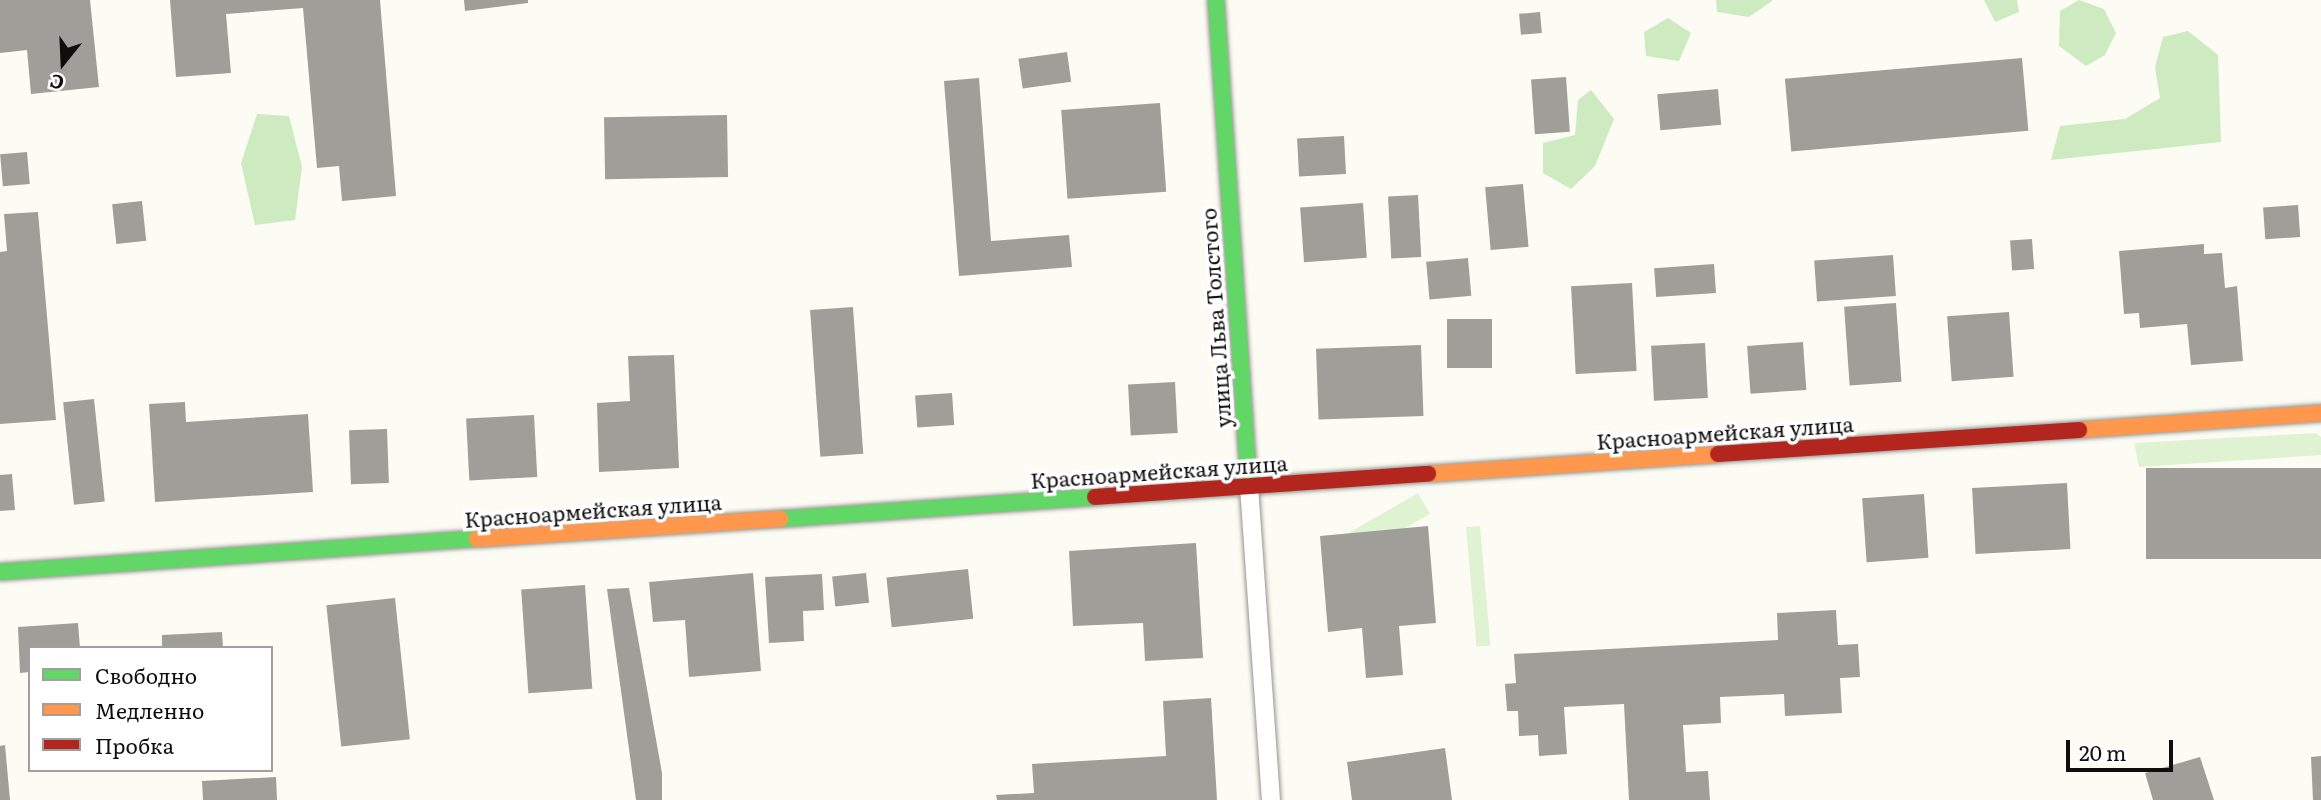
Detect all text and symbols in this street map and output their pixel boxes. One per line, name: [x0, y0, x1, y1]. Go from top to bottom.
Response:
north arrow: [28, 28, 98, 98]
text: С: [46, 68, 67, 98]
street label: улица Льва Толстого: [1195, 207, 1235, 429]
street label: Красноармейская улица: [1596, 410, 1854, 454]
street label: Красноармейская улица: [1030, 449, 1288, 493]
street label: Красноармейская улица: [464, 488, 722, 532]
legend: [28, 646, 273, 772]
text: Свободно: [95, 659, 197, 690]
text: Медленно: [95, 694, 204, 725]
scale bar: [2069, 726, 2176, 770]
text: Пробка: [95, 729, 174, 760]
text: 20 m: [2079, 736, 2126, 767]

